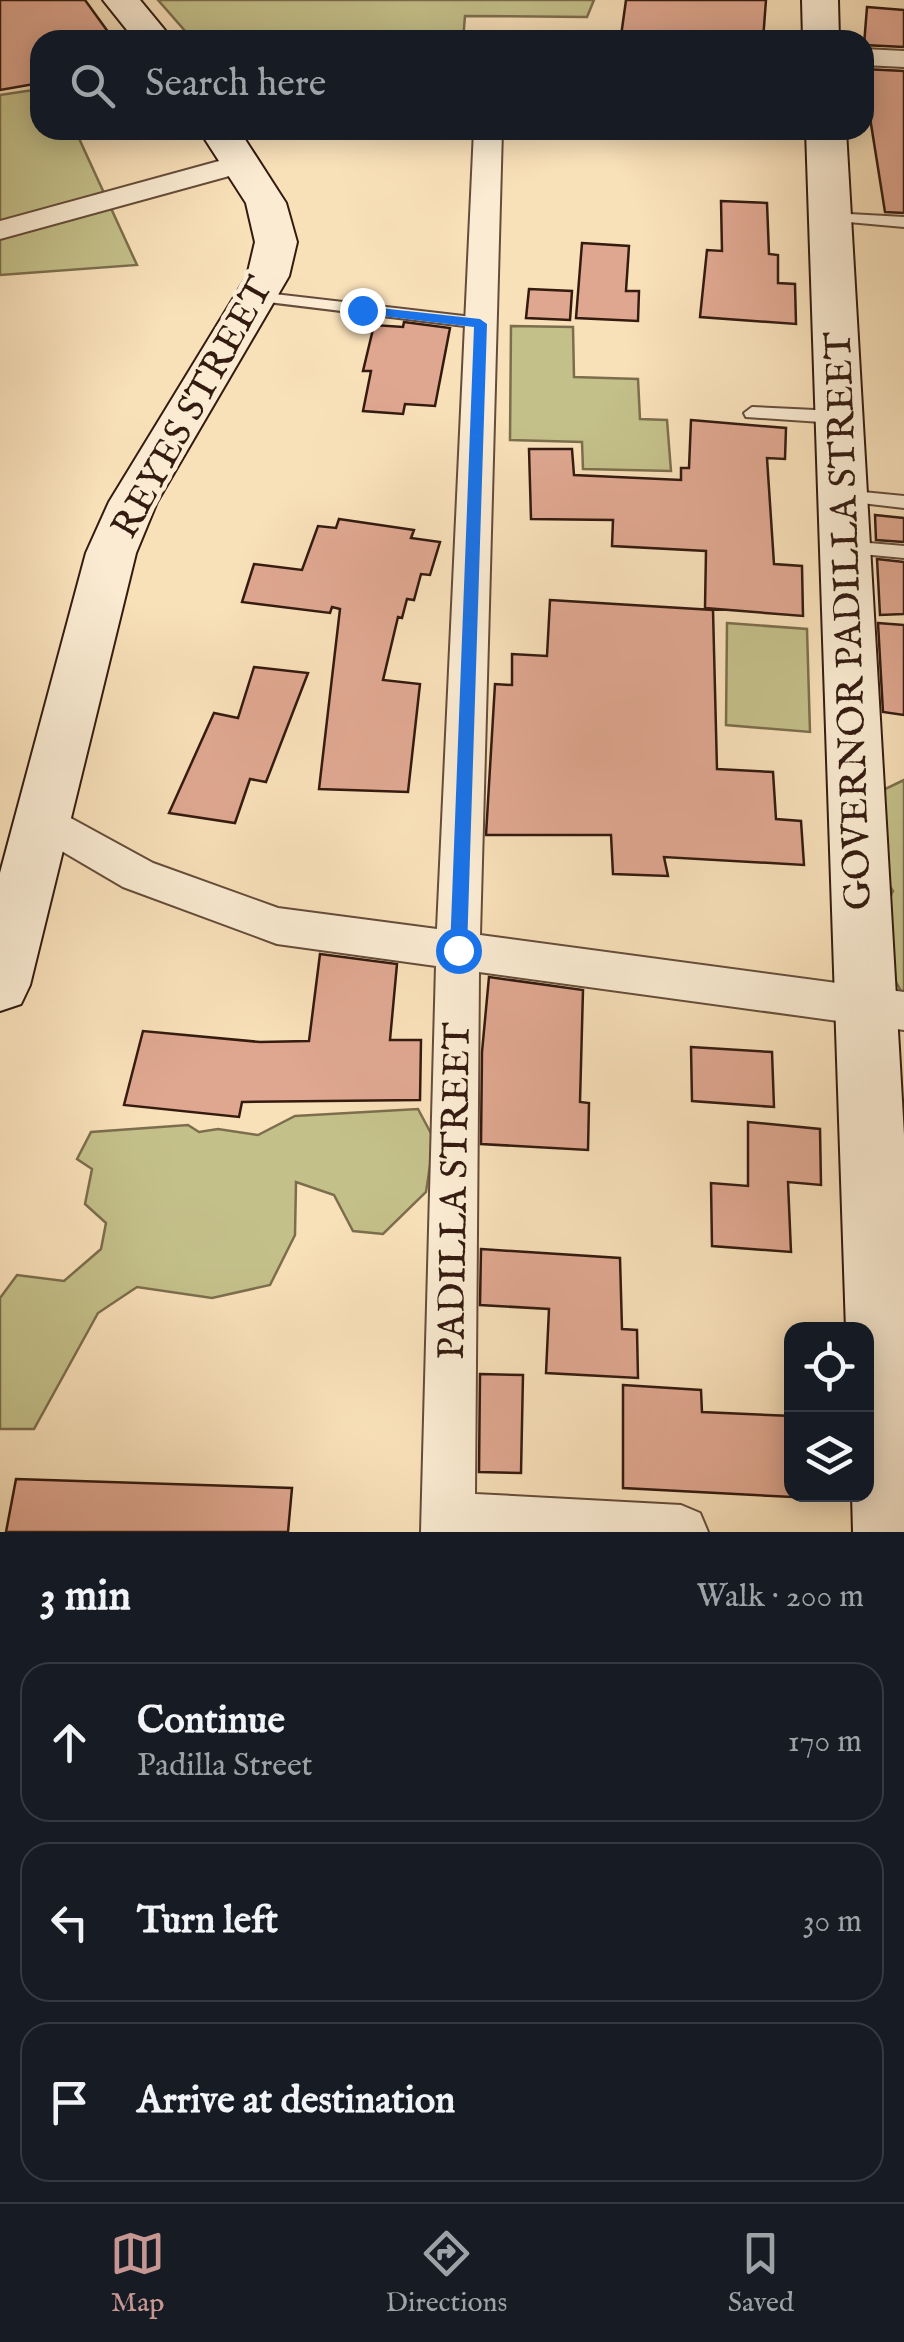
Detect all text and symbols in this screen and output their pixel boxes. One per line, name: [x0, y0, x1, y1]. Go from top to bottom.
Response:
search box: [30, 30, 874, 140]
icon: search: [65, 58, 120, 113]
text: Search here: [145, 61, 326, 109]
street label: REYES STREET: [102, 269, 285, 548]
route end: [340, 288, 386, 334]
street label: GOVERNOR PADILLA STREET: [816, 330, 884, 911]
route start: [436, 928, 482, 974]
street label: PADILLA STREET: [429, 1022, 483, 1360]
map controls: [784, 1322, 874, 1502]
button: locate: [784, 1322, 874, 1412]
button: layers: [784, 1412, 874, 1502]
text: 3 min: [40, 1571, 131, 1624]
text: Walk · 200 m: [697, 1577, 864, 1618]
text: Continue: [137, 1698, 285, 1746]
icon: ahead: [42, 1715, 97, 1770]
text: 170 m: [788, 1722, 862, 1763]
text: Padilla Street: [137, 1746, 313, 1787]
icon: left: [42, 1895, 97, 1950]
text: Turn left: [137, 1898, 278, 1946]
text: 30 m: [803, 1902, 862, 1943]
icon: arrive: [42, 2075, 97, 2130]
text: Arrive at destination: [137, 2078, 455, 2126]
tab: Map: [110, 2226, 165, 2321]
tab: Directions: [385, 2226, 507, 2321]
tab: Saved: [728, 2226, 794, 2321]

